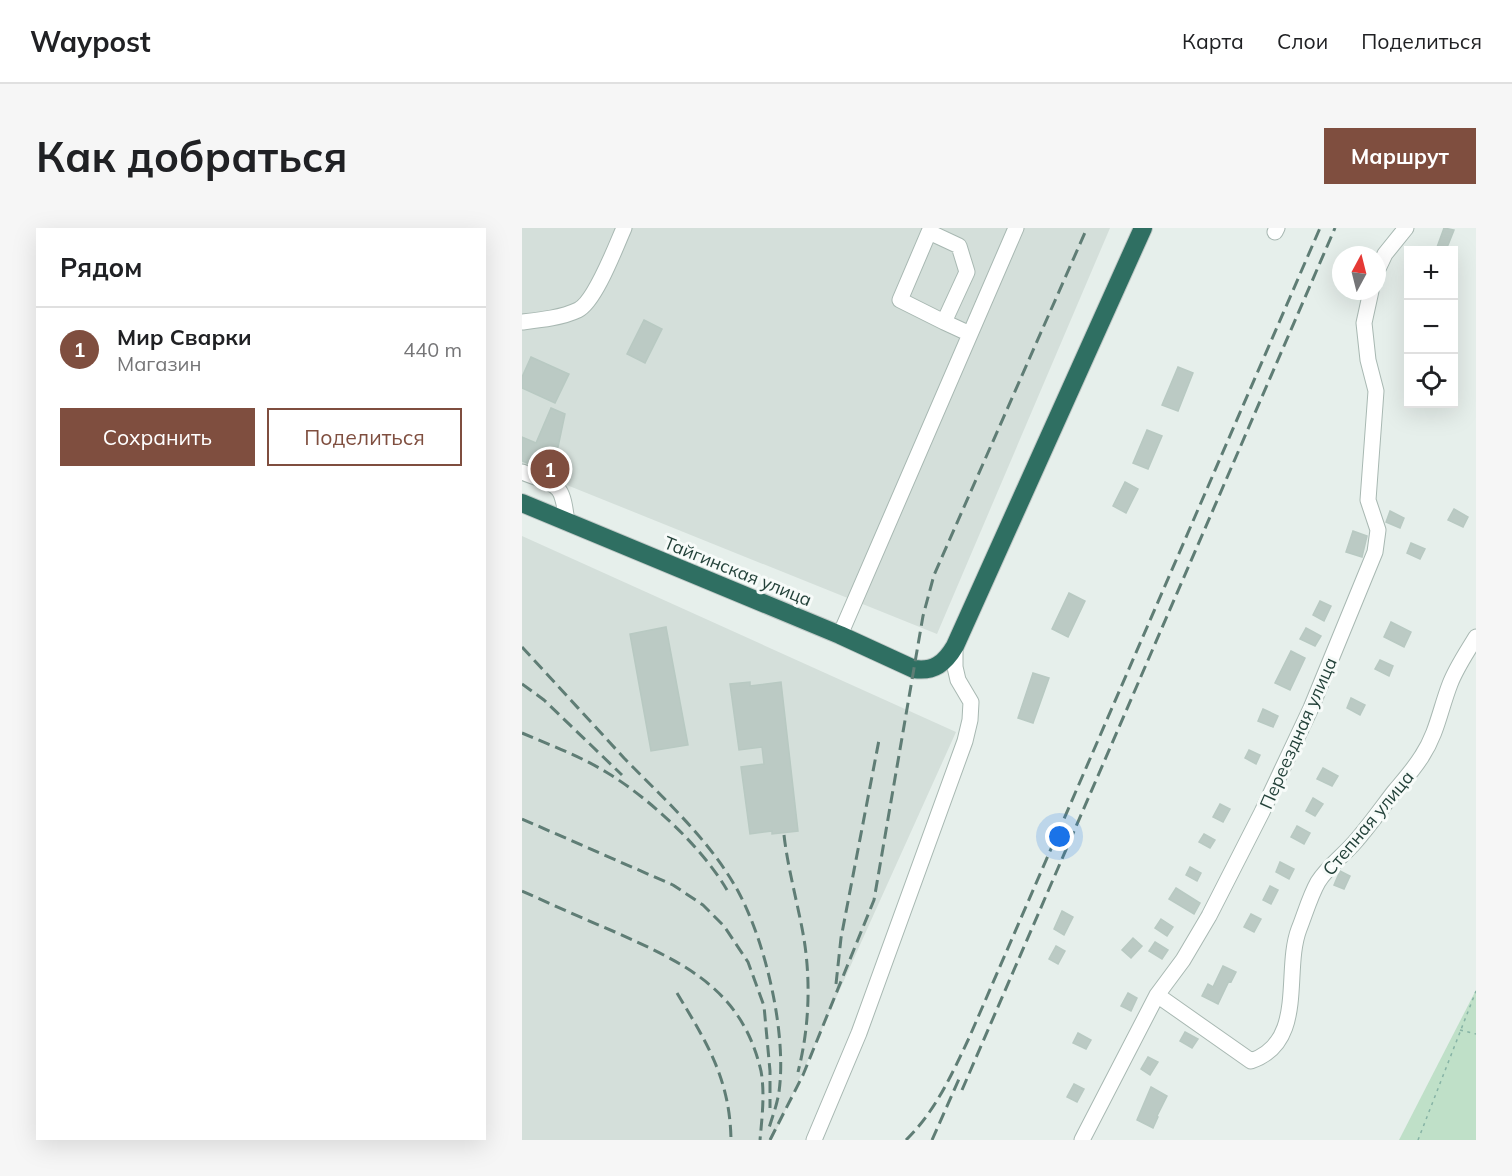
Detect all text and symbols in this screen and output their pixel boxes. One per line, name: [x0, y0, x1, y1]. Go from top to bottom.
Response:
text: Waypost: [30, 24, 151, 59]
text: Карта: [1182, 28, 1244, 54]
text: Слои: [1277, 28, 1328, 54]
text: Поделиться: [1361, 28, 1482, 54]
button: Маршрут: [1324, 128, 1476, 184]
text: Как добраться: [36, 130, 348, 183]
north arrow: [1332, 246, 1386, 300]
map controls: [1404, 246, 1458, 408]
button: +: [1404, 246, 1458, 300]
text: Рядом: [60, 251, 143, 284]
button: −: [1404, 300, 1458, 354]
text: Мир Сварки: [117, 323, 251, 351]
text: 1: [74, 337, 86, 362]
text: 440 m: [403, 337, 462, 362]
text: Магазин: [117, 351, 201, 376]
button: locate: [1404, 354, 1458, 408]
button: Сохранить: [60, 408, 255, 466]
button: Поделиться: [267, 408, 462, 466]
pin: 1: [531, 446, 570, 492]
street label: Тайгинская улица: [661, 531, 815, 611]
street label: Переездная улица: [1254, 654, 1342, 812]
street label: Степная улица: [1317, 766, 1419, 880]
your location: [1045, 822, 1074, 851]

